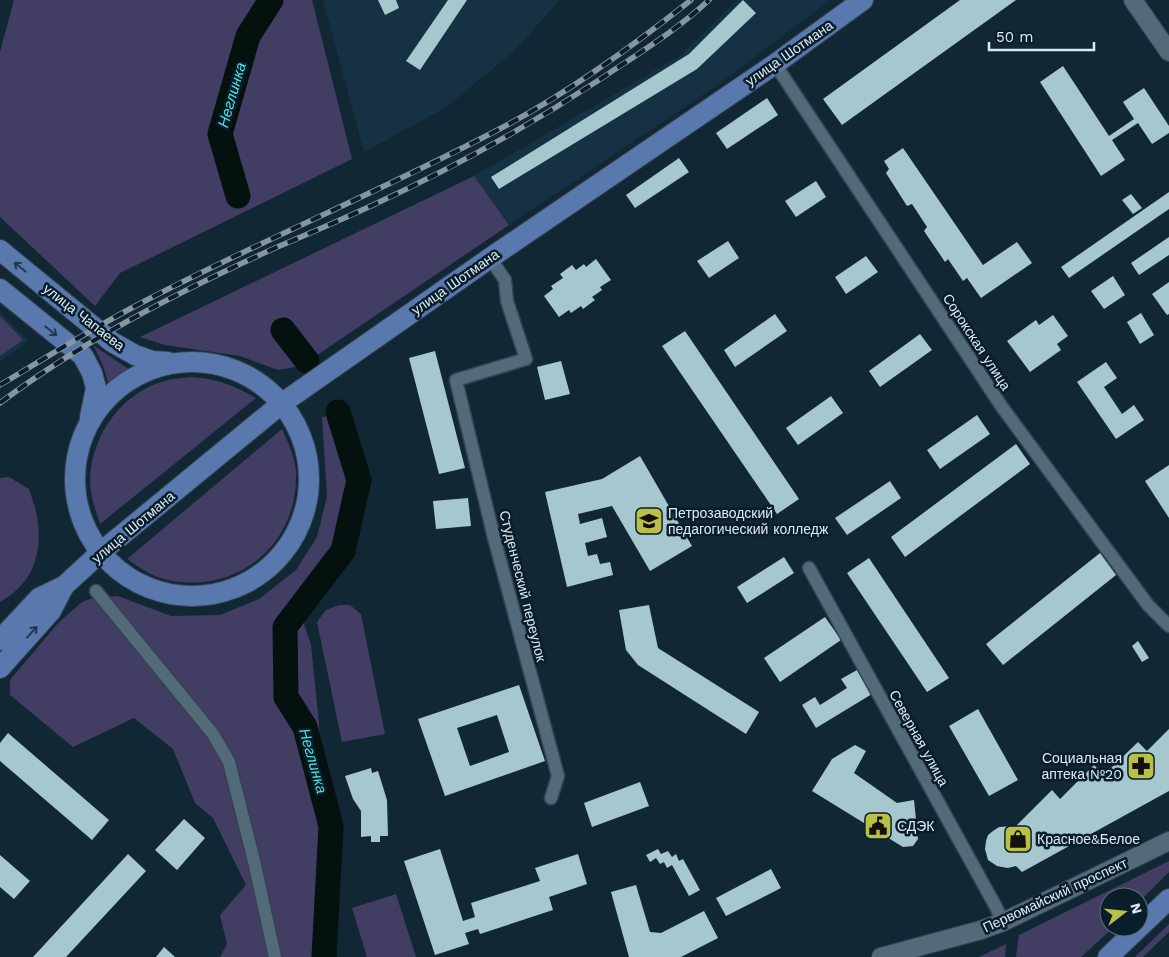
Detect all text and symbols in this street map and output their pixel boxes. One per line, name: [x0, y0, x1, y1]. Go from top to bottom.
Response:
street label: улица Шотмана: [742, 17, 836, 89]
scale bar: [989, 20, 1094, 52]
text: 50 m: [996, 28, 1033, 46]
water label: Неглинка: [214, 60, 250, 130]
street label: улица Шотмана: [408, 246, 502, 318]
one-way arrow: [14, 261, 27, 272]
street label: улица Чапаева: [40, 280, 128, 354]
street label: Сорокская улица: [940, 291, 1014, 393]
one-way arrow: [45, 325, 58, 336]
street label: улица Шотмана: [88, 488, 178, 566]
place label: Петрозаводский педагогический колледж: [668, 505, 829, 537]
school or university icon: Петрозаводский педагогический колледж: [634, 506, 664, 536]
street label: Студенческий переулок: [496, 509, 550, 664]
one-way arrow: [27, 626, 38, 639]
street label: Северная улица: [886, 687, 952, 789]
water label: Неглинка: [295, 726, 331, 796]
place label: Социальная аптека №20: [1041, 750, 1122, 782]
pharmacy icon: Социальная аптека №20: [1126, 751, 1156, 781]
public building icon: СДЭК: [863, 811, 893, 841]
place label: СДЭК: [897, 818, 935, 834]
shop icon: Красное&Белое: [1003, 824, 1033, 854]
place label: Красное&Белое: [1037, 831, 1140, 847]
street label: Первомайский проспект: [980, 854, 1130, 936]
north arrow: [1099, 887, 1149, 937]
text: N: [1127, 901, 1146, 916]

